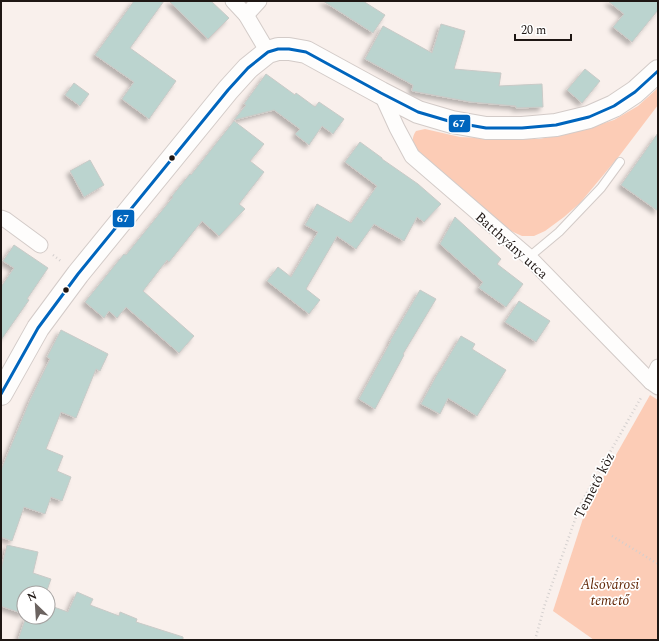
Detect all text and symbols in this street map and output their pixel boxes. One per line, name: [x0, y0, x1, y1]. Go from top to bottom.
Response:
scale bar: [515, 16, 571, 42]
text: 20 m: [521, 21, 546, 40]
line badge: 67: [448, 114, 471, 133]
text: 67: [453, 115, 465, 132]
unlabelled marker: [167, 153, 177, 163]
street label: Batthyány utca: [470, 207, 553, 284]
line badge: 67: [112, 209, 135, 228]
text: 67: [117, 210, 129, 227]
unlabelled marker: [61, 285, 71, 295]
street label: Temető köz: [569, 448, 620, 522]
park label: Alsóvárosi temető: [580, 574, 639, 611]
north arrow: [16, 585, 56, 625]
text: N: [24, 587, 40, 606]

